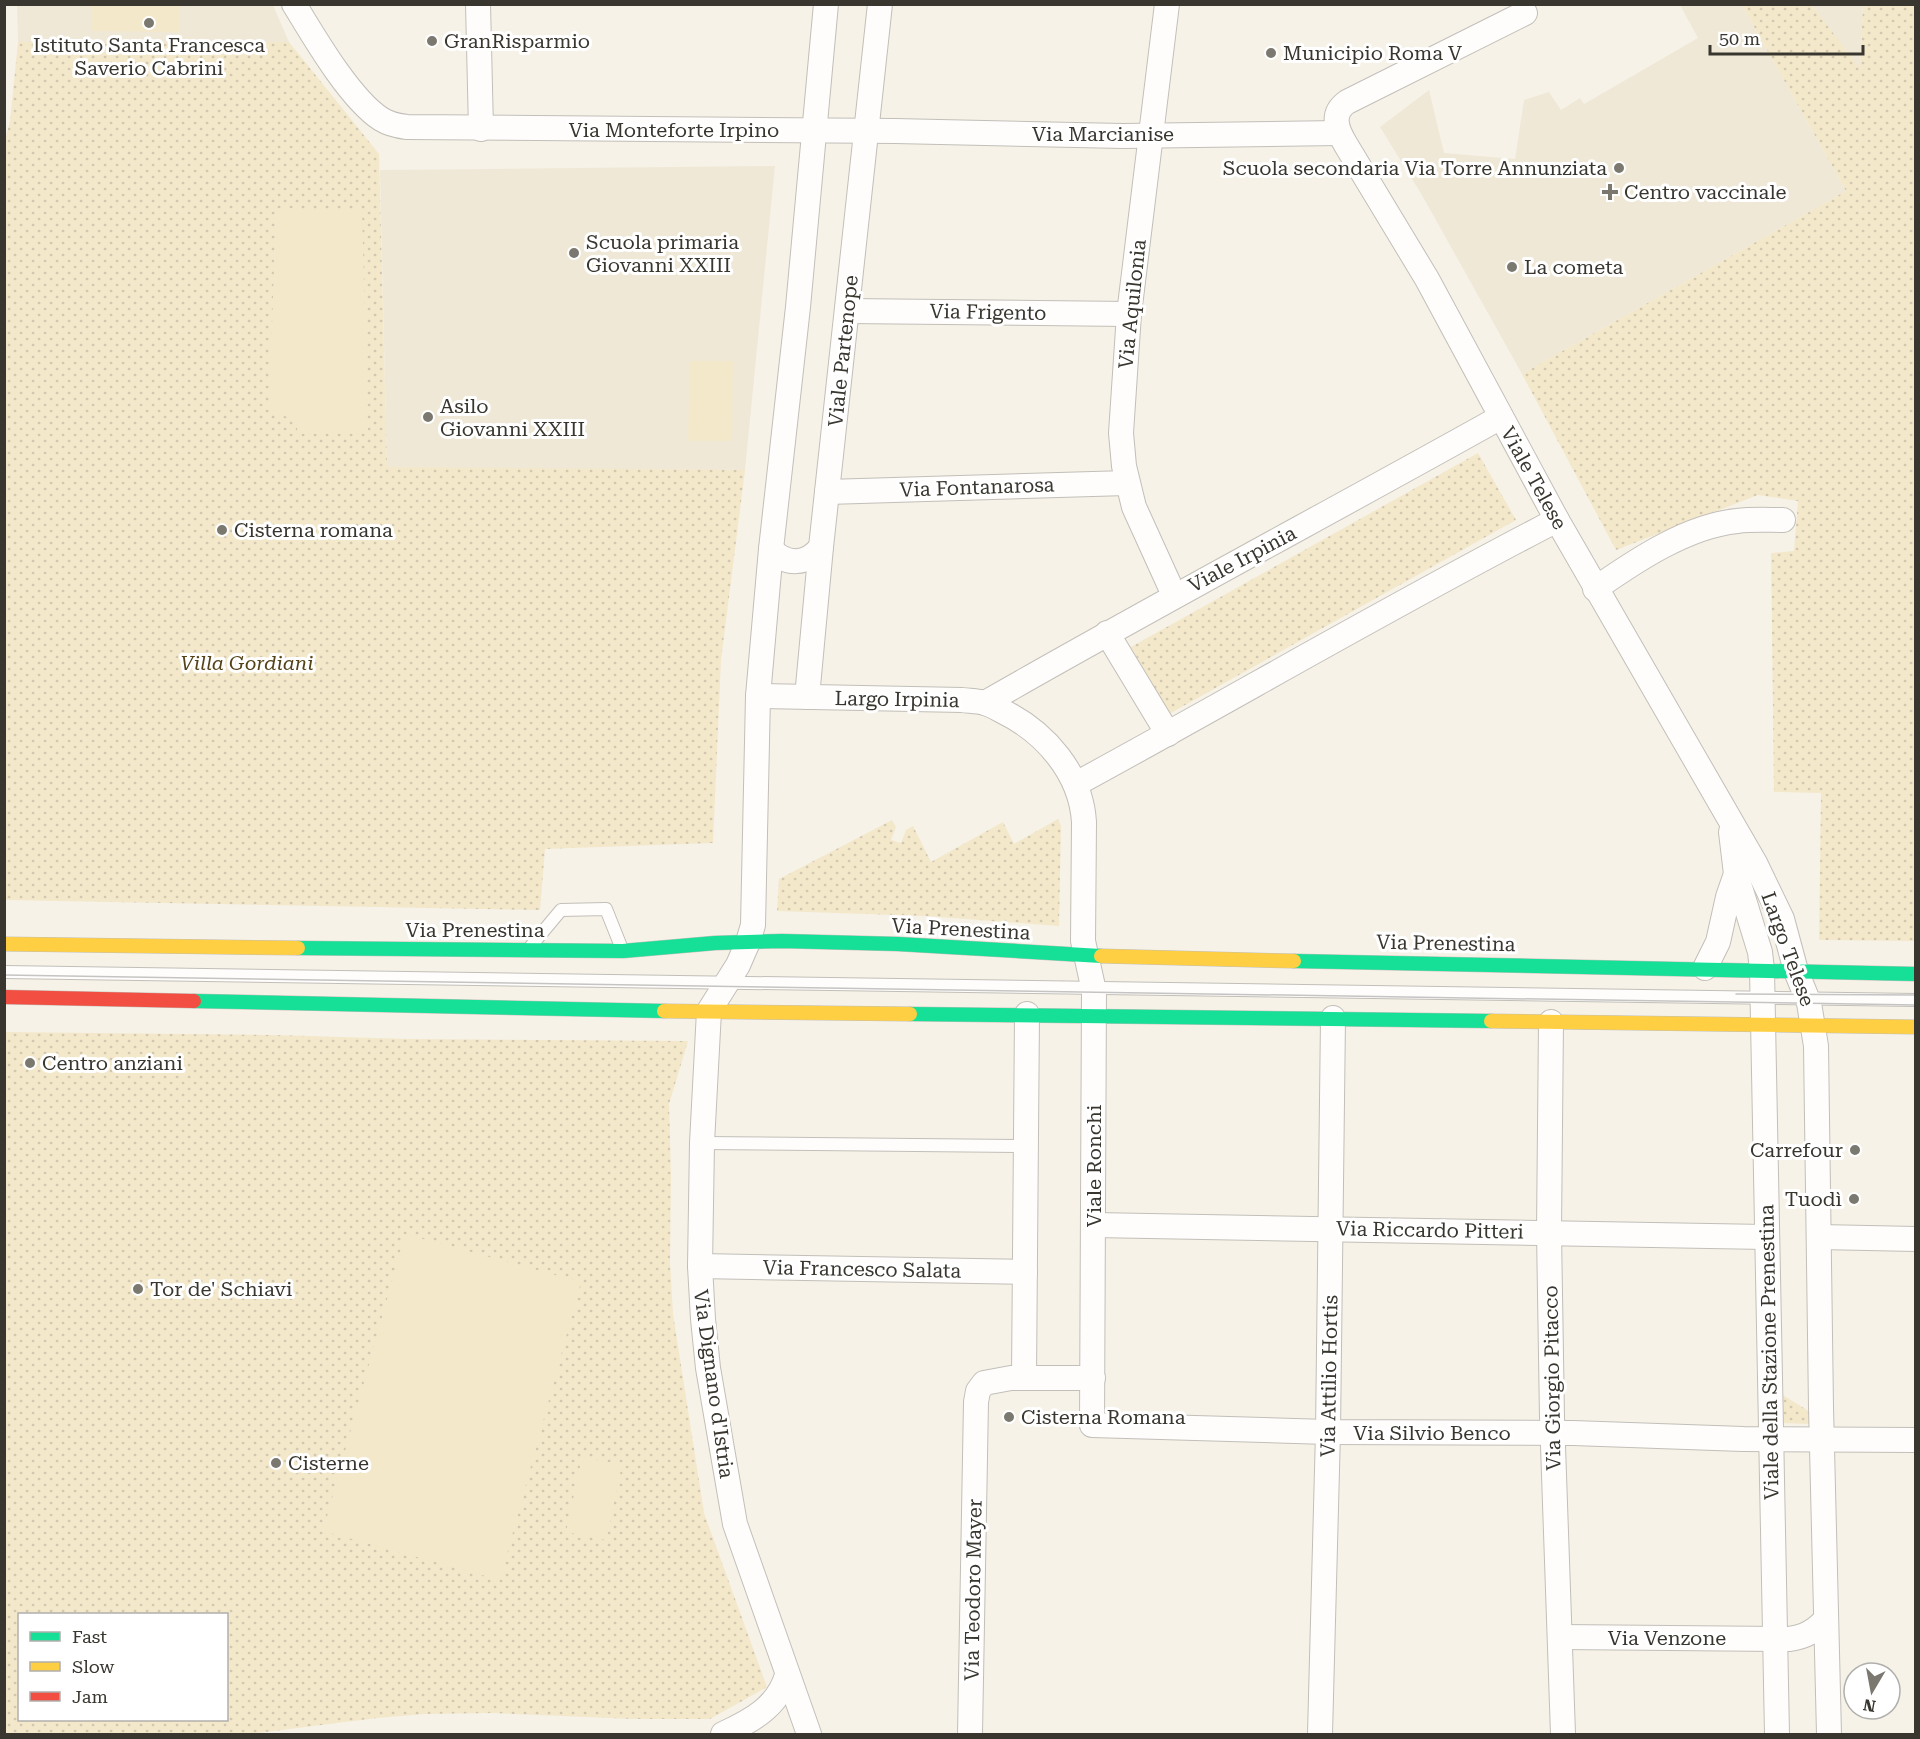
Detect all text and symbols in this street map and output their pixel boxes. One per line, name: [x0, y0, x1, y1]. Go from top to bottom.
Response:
marker: Istituto Santa Francesca Saverio Cabrini: [142, 16, 156, 30]
scale bar: [1710, 18, 1863, 56]
text: 50 m: [1719, 28, 1760, 49]
place label: GranRisparmio: [444, 29, 590, 53]
place label: Istituto Santa Francesca Saverio Cabrini: [33, 33, 265, 80]
marker: GranRisparmio: [425, 34, 439, 48]
place label: Municipio Roma V: [1283, 41, 1462, 65]
marker: Municipio Roma V: [1264, 46, 1278, 60]
street label: Via Monteforte Irpino: [569, 118, 779, 142]
street label: Via Marcianise: [1032, 122, 1174, 146]
place label: Scuola secondaria Via Torre Annunziata: [1223, 156, 1607, 180]
marker: Scuola secondaria Via Torre Annunziata: [1612, 161, 1626, 175]
place label: Centro vaccinale: [1624, 180, 1787, 204]
marker: Centro vaccinale: [1601, 183, 1619, 201]
place label: Scuola primaria Giovanni XXIII: [586, 230, 739, 277]
street label: Via Aquilonia: [1113, 238, 1151, 370]
marker: Scuola primaria Giovanni XXIII: [567, 246, 581, 260]
place label: La cometa: [1524, 255, 1624, 279]
marker: La cometa: [1505, 260, 1519, 274]
street label: Viale Partenope: [823, 274, 863, 428]
street label: Via Frigento: [929, 299, 1047, 325]
place label: Asilo Giovanni XXIII: [440, 394, 585, 441]
marker: Asilo Giovanni XXIII: [421, 410, 435, 424]
street label: Viale Telese: [1496, 422, 1572, 534]
street label: Via Fontanarosa: [899, 472, 1055, 502]
place label: Cisterna romana: [234, 518, 393, 542]
street label: Viale Irpinia: [1184, 520, 1300, 597]
marker: Cisterna romana: [215, 523, 229, 537]
park label: Villa Gordiani: [180, 651, 314, 675]
street label: Largo Irpinia: [834, 686, 960, 712]
street label: Largo Telese: [1756, 889, 1820, 1009]
street label: Via Prenestina: [891, 913, 1031, 945]
street label: Via Prenestina: [405, 918, 545, 942]
street label: Via Prenestina: [1376, 930, 1516, 956]
place label: Centro anziani: [42, 1051, 183, 1075]
marker: Centro anziani: [23, 1056, 37, 1070]
street label: Viale Ronchi: [1082, 1105, 1106, 1227]
place label: Carrefour: [1750, 1138, 1843, 1162]
marker: Carrefour: [1848, 1143, 1862, 1157]
place label: Tuodì: [1785, 1187, 1842, 1211]
marker: Tuodì: [1847, 1192, 1861, 1206]
street label: Viale della Stazione Prenestina: [1754, 1204, 1784, 1500]
street label: Via Riccardo Pitteri: [1336, 1216, 1524, 1244]
street label: Via Francesco Salata: [763, 1255, 962, 1283]
place label: Tor de' Schiavi: [150, 1277, 292, 1301]
marker: Tor de' Schiavi: [131, 1282, 145, 1296]
street label: Via Giorgio Pitacco: [1538, 1285, 1566, 1471]
street label: Via Dignano d'Istria: [689, 1288, 739, 1480]
street label: Via Attilio Hortis: [1316, 1295, 1342, 1457]
place label: Cisterna Romana: [1021, 1405, 1186, 1429]
marker: Cisterna Romana: [1002, 1410, 1016, 1424]
street label: Via Silvio Benco: [1353, 1421, 1511, 1445]
place label: Cisterne: [288, 1451, 369, 1475]
marker: Cisterne: [269, 1456, 283, 1470]
street label: Via Teodoro Mayer: [959, 1499, 987, 1681]
legend: [18, 1613, 228, 1721]
text: Fast: [72, 1626, 107, 1647]
street label: Via Venzone: [1608, 1626, 1726, 1650]
text: Slow: [72, 1656, 114, 1677]
north arrow: [1842, 1661, 1902, 1721]
text: Jam: [72, 1686, 108, 1707]
text: N: [1862, 1695, 1877, 1716]

